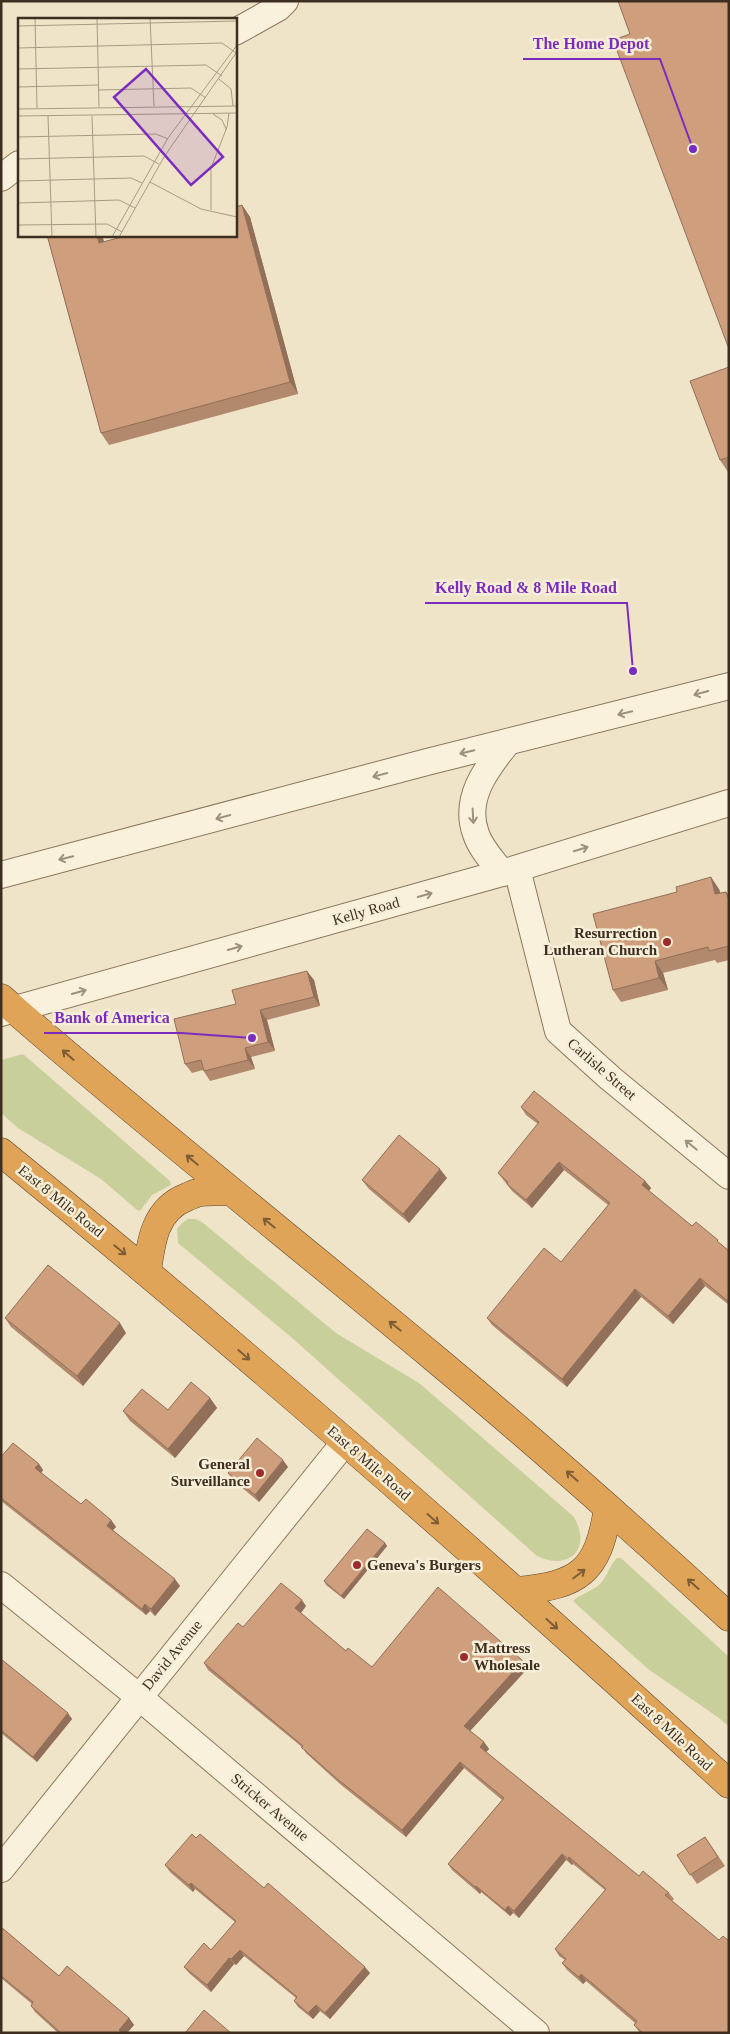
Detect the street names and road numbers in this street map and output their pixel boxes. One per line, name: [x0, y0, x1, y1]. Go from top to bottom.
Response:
street label: Kelly Road: [331, 894, 402, 928]
street label: Carlisle Street: [565, 1035, 640, 1104]
street label: East 8 Mile Road: [15, 1162, 107, 1240]
street label: East 8 Mile Road: [324, 1423, 414, 1504]
street label: David Avenue: [139, 1617, 205, 1693]
street label: East 8 Mile Road: [628, 1690, 716, 1774]
street label: Stricker Avenue: [228, 1770, 312, 1844]

